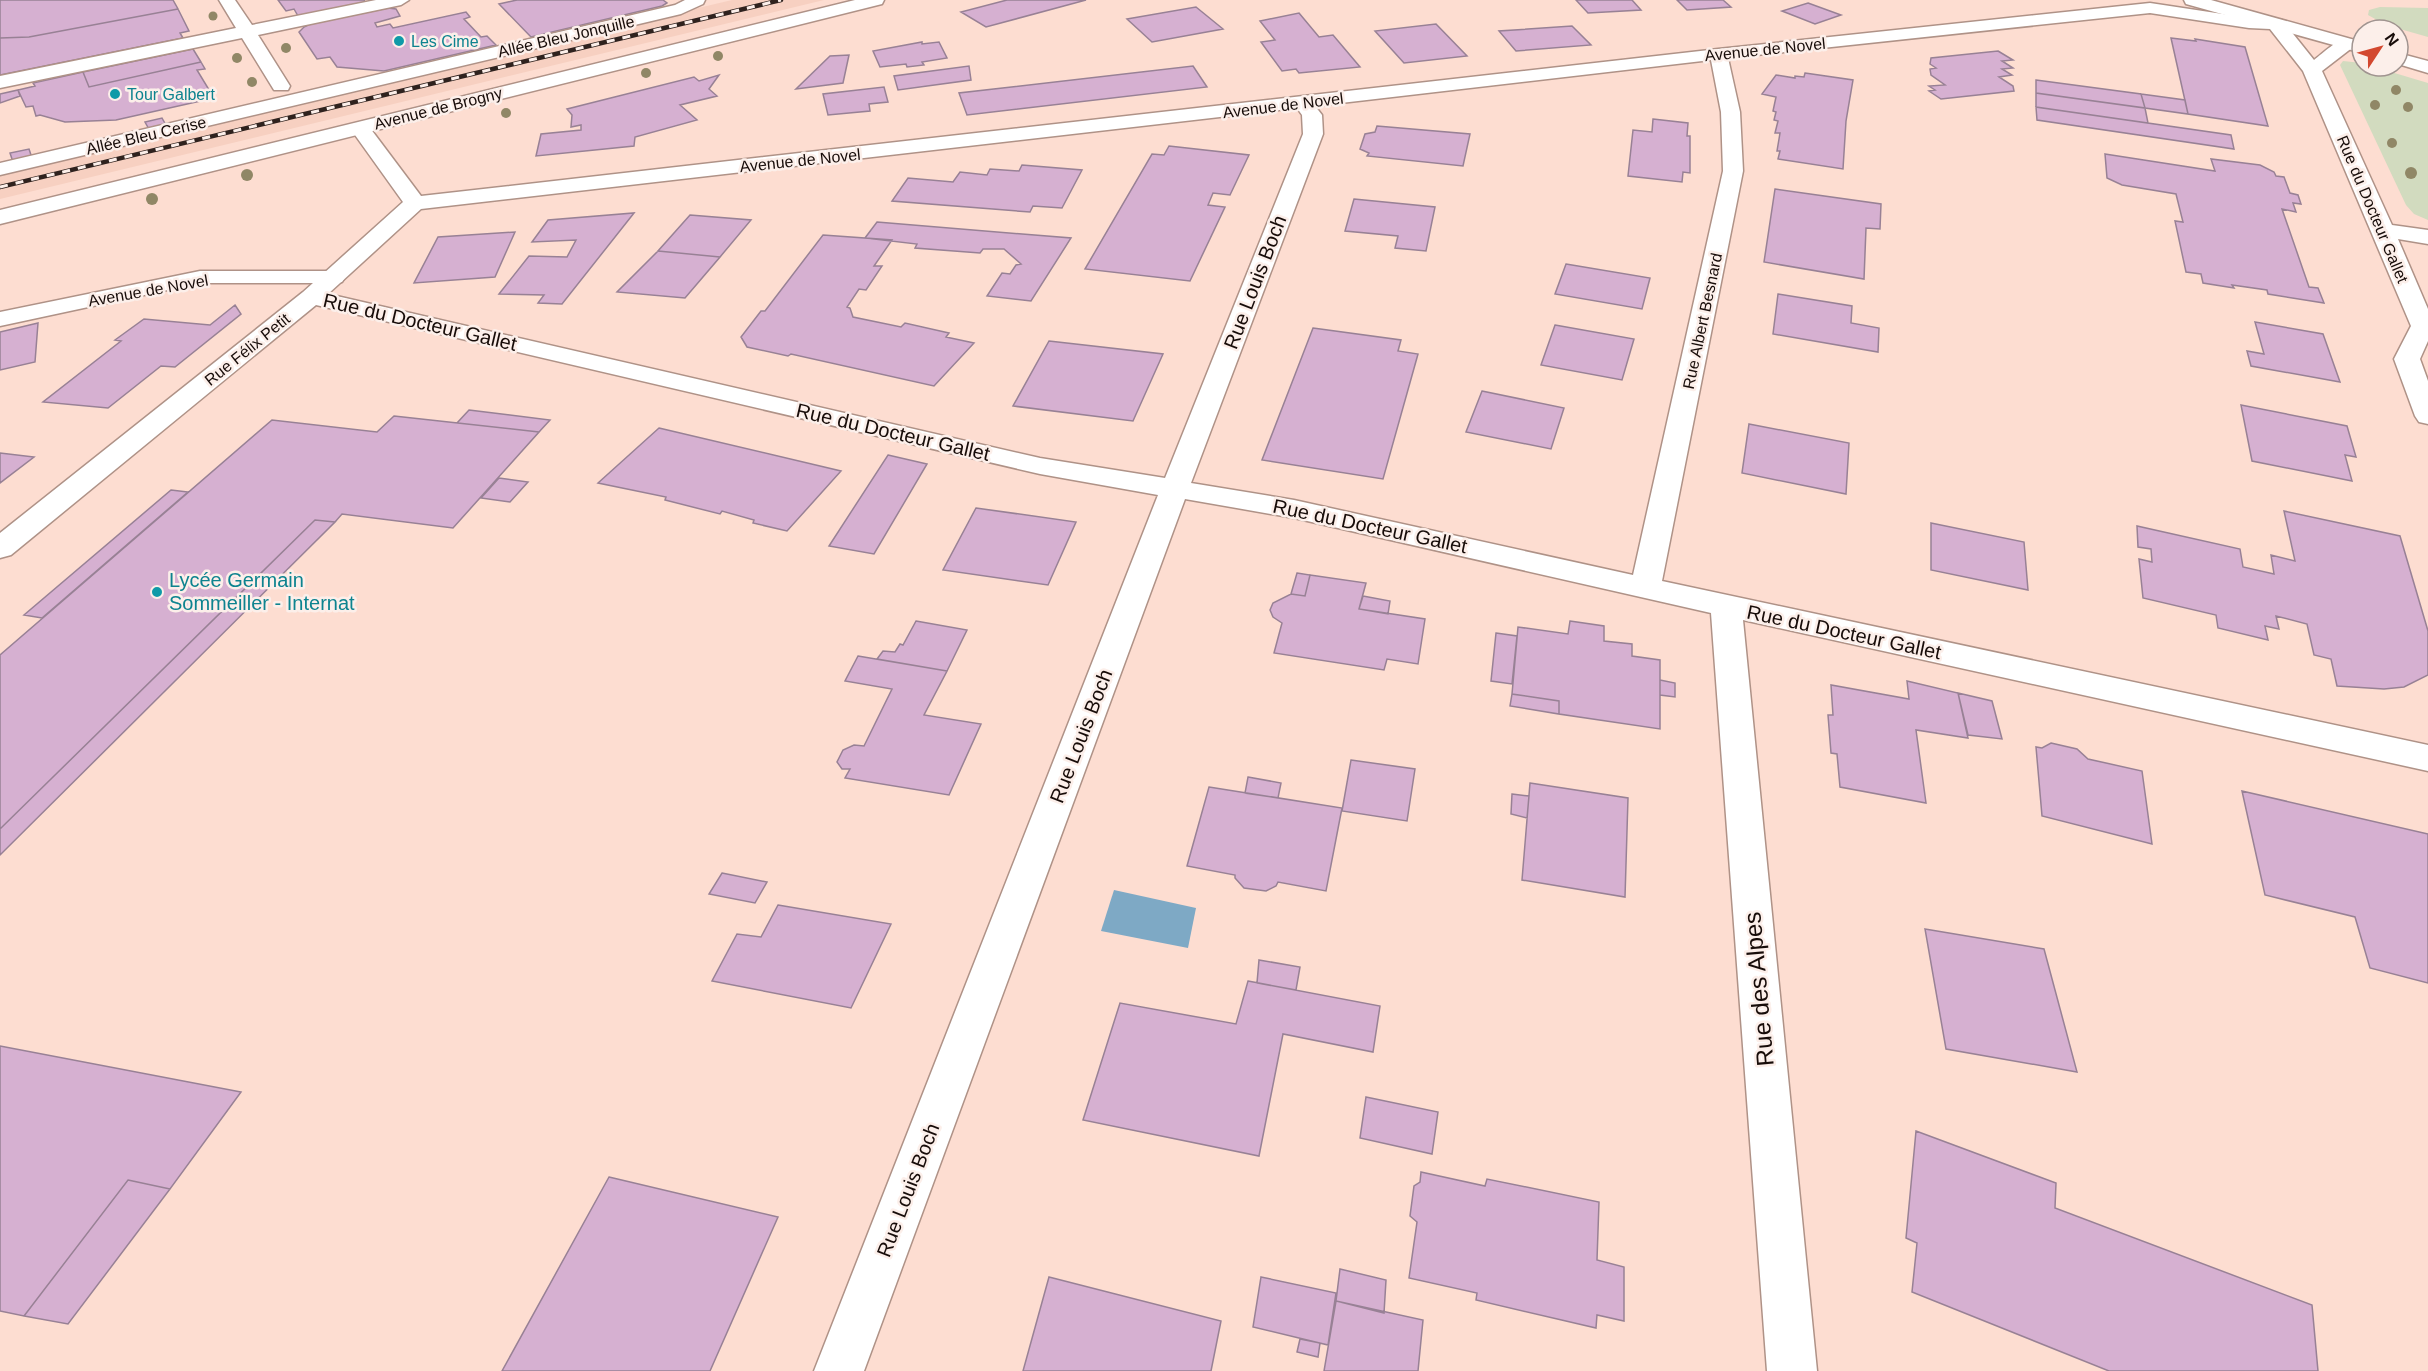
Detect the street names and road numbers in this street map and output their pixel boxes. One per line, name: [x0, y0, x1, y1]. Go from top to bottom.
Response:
street label: Allée Bleu Jonquille: [496, 12, 636, 60]
street label: Avenue de Novel: [1704, 35, 1826, 64]
street label: Avenue de Brogny: [372, 84, 504, 133]
street label: Avenue de Novel: [1222, 90, 1344, 121]
street label: Allée Bleu Cerise: [84, 113, 208, 158]
street label: Rue du Docteur Gallet: [2334, 133, 2412, 286]
street label: Avenue de Novel: [739, 146, 861, 175]
street label: Rue Louis Boch: [1219, 212, 1291, 352]
street label: Rue Albert Besnard: [1680, 251, 1725, 391]
street label: Avenue de Novel: [87, 272, 209, 309]
street label: Rue du Docteur Gallet: [321, 289, 519, 355]
street label: Rue Félix Petit: [202, 310, 294, 389]
street label: Rue du Docteur Gallet: [794, 399, 992, 465]
street label: Rue du Docteur Gallet: [1271, 495, 1469, 557]
street label: Rue du Docteur Gallet: [1745, 601, 1943, 663]
street label: Rue Louis Boch: [1045, 666, 1117, 806]
street label: Rue des Alpes: [1738, 911, 1779, 1067]
street label: Rue Louis Boch: [872, 1120, 944, 1260]

